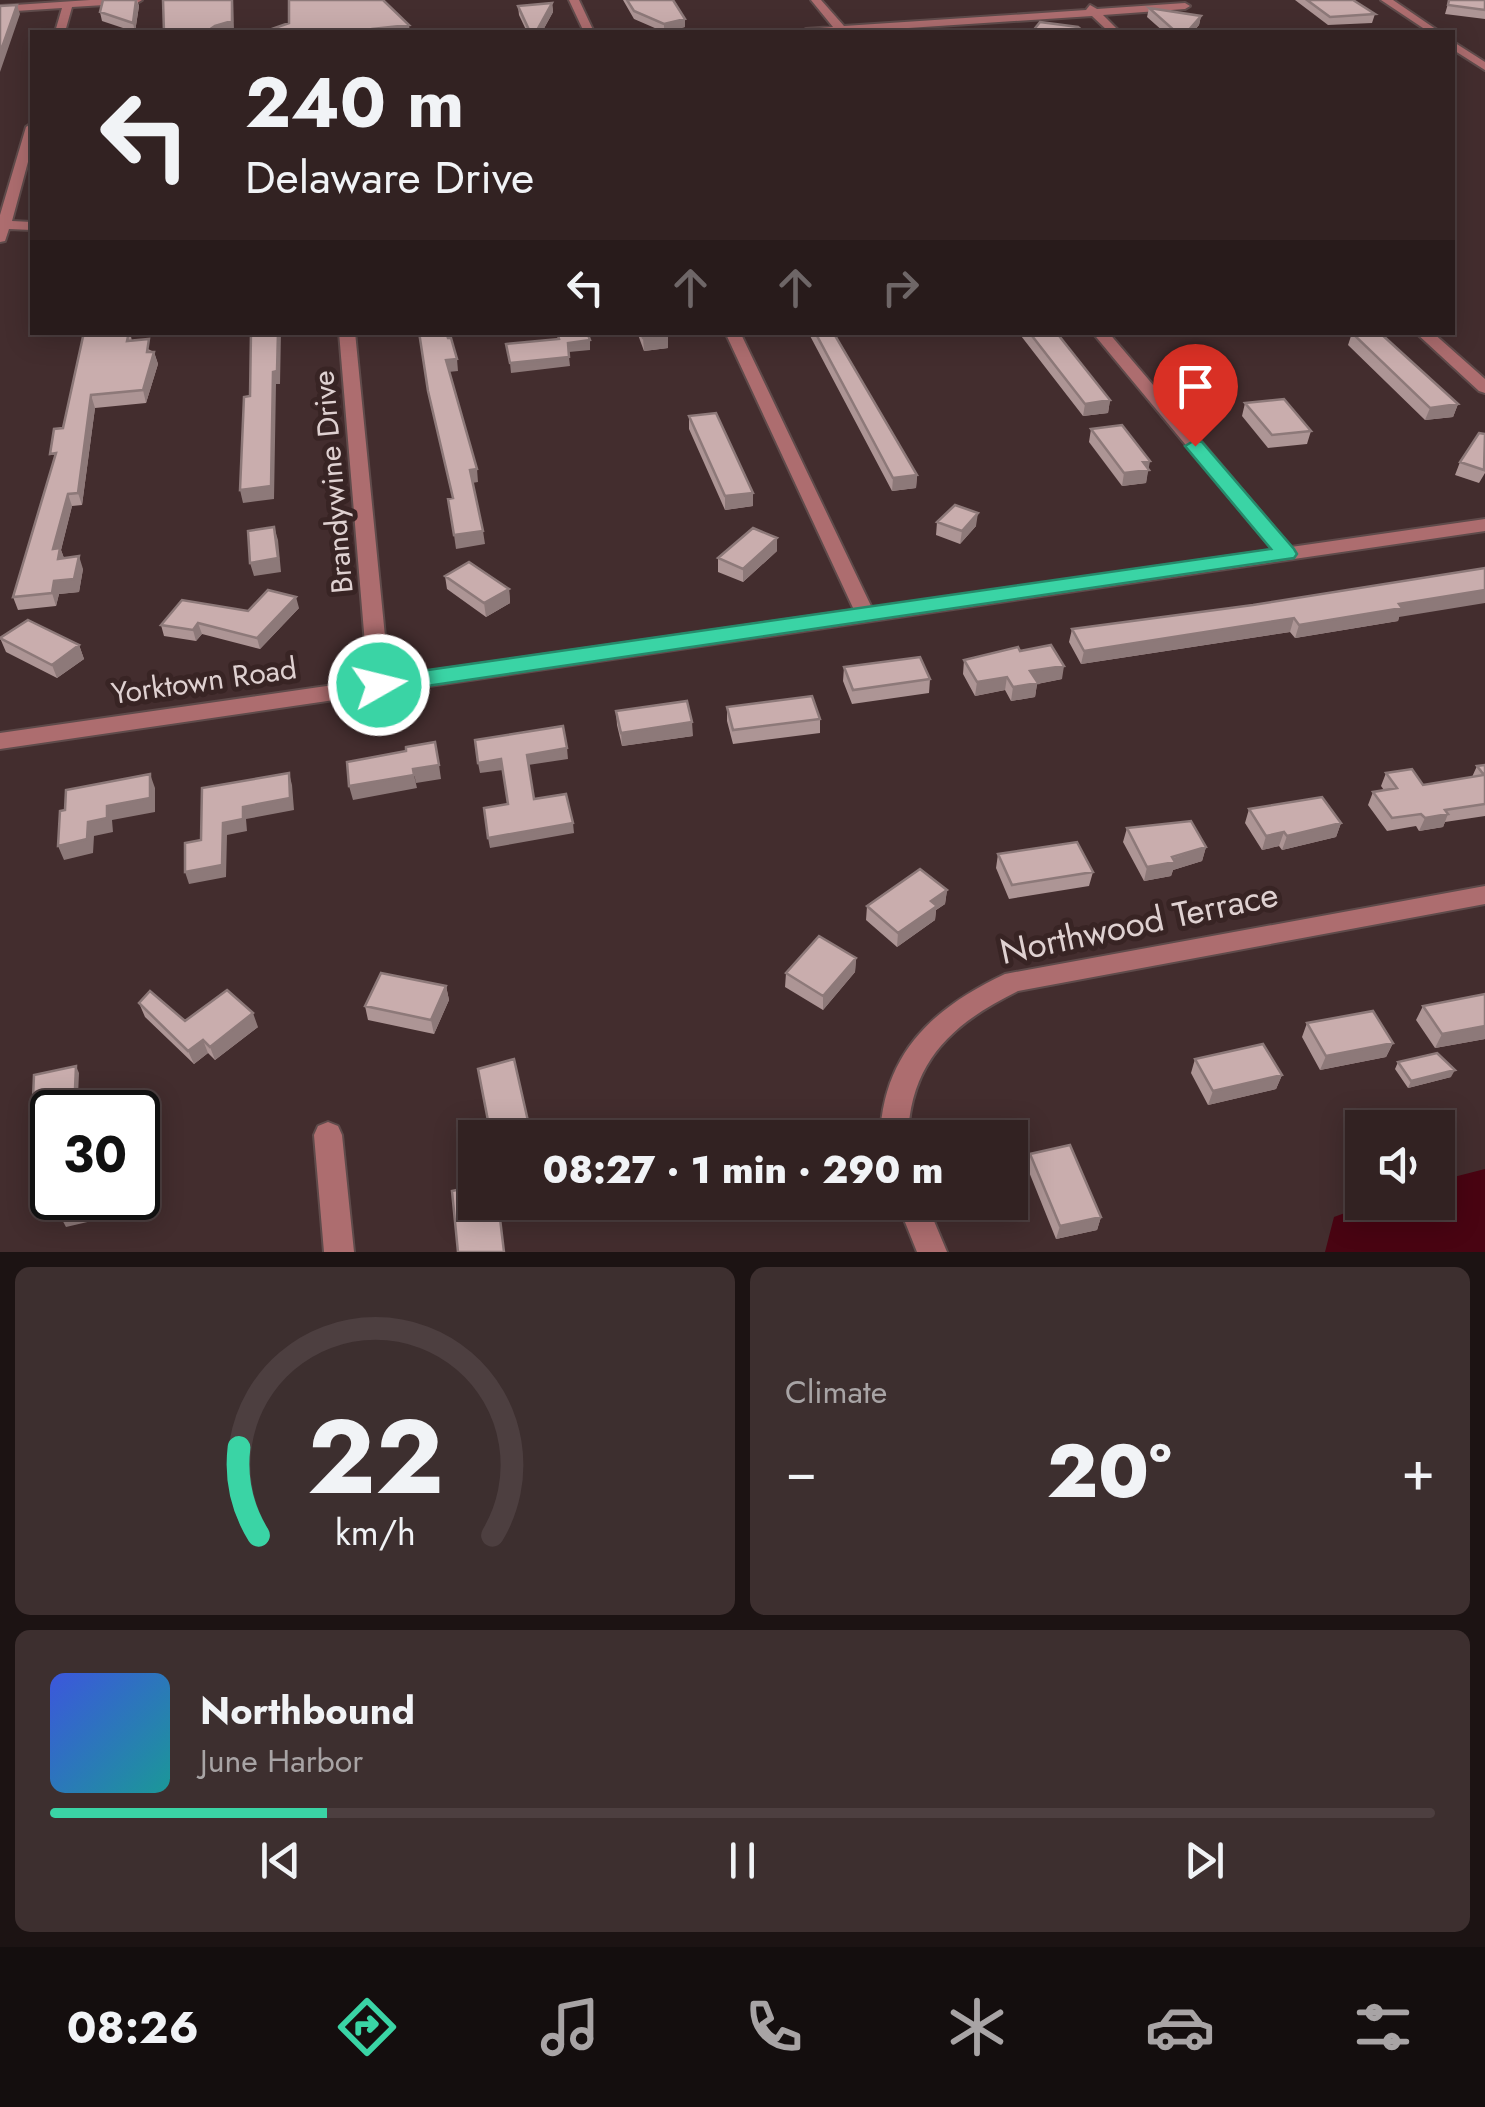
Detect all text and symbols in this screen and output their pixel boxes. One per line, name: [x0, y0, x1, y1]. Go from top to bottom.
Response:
text: 240 m: [245, 52, 465, 153]
icon: left: [80, 70, 210, 200]
text: Delaware Drive: [245, 145, 534, 210]
icon: left: [558, 260, 613, 315]
icon: ahead: [663, 260, 718, 315]
icon: ahead: [768, 260, 823, 315]
icon: right: [873, 260, 928, 315]
pin: [1153, 344, 1238, 447]
icon: arrive: [1168, 359, 1223, 414]
street label: Brandywine Drive: [301, 369, 364, 595]
position arrow: [327, 633, 431, 737]
street label: Yorktown Road: [108, 646, 299, 715]
street label: Northwood Terrace: [995, 869, 1283, 977]
speed limit sign: 30: [30, 1090, 160, 1220]
map controls: [1345, 1110, 1455, 1220]
button: sound: [1345, 1110, 1455, 1220]
text: 08:27 · 1 min · 290 m: [543, 1142, 943, 1197]
text: Climate: [785, 1369, 887, 1415]
text: 22: [307, 1382, 443, 1532]
text: 20°: [1047, 1417, 1172, 1525]
text: −: [785, 1431, 817, 1511]
text: +: [1401, 1431, 1435, 1511]
text: km/h: [335, 1507, 415, 1558]
text: Northbound: [200, 1683, 415, 1738]
text: June Harbor: [200, 1738, 363, 1784]
icon: previous: [253, 1833, 308, 1888]
icon: pause: [715, 1833, 770, 1888]
icon: next: [1177, 1833, 1232, 1888]
icon: directions: [332, 1992, 402, 2062]
icon: music: [535, 1992, 605, 2062]
icon: phone: [739, 1992, 809, 2062]
icon: climate: [942, 1992, 1012, 2062]
icon: car: [1145, 1992, 1215, 2062]
icon: filters: [1348, 1992, 1418, 2062]
text: 08:26: [67, 1995, 199, 2060]

